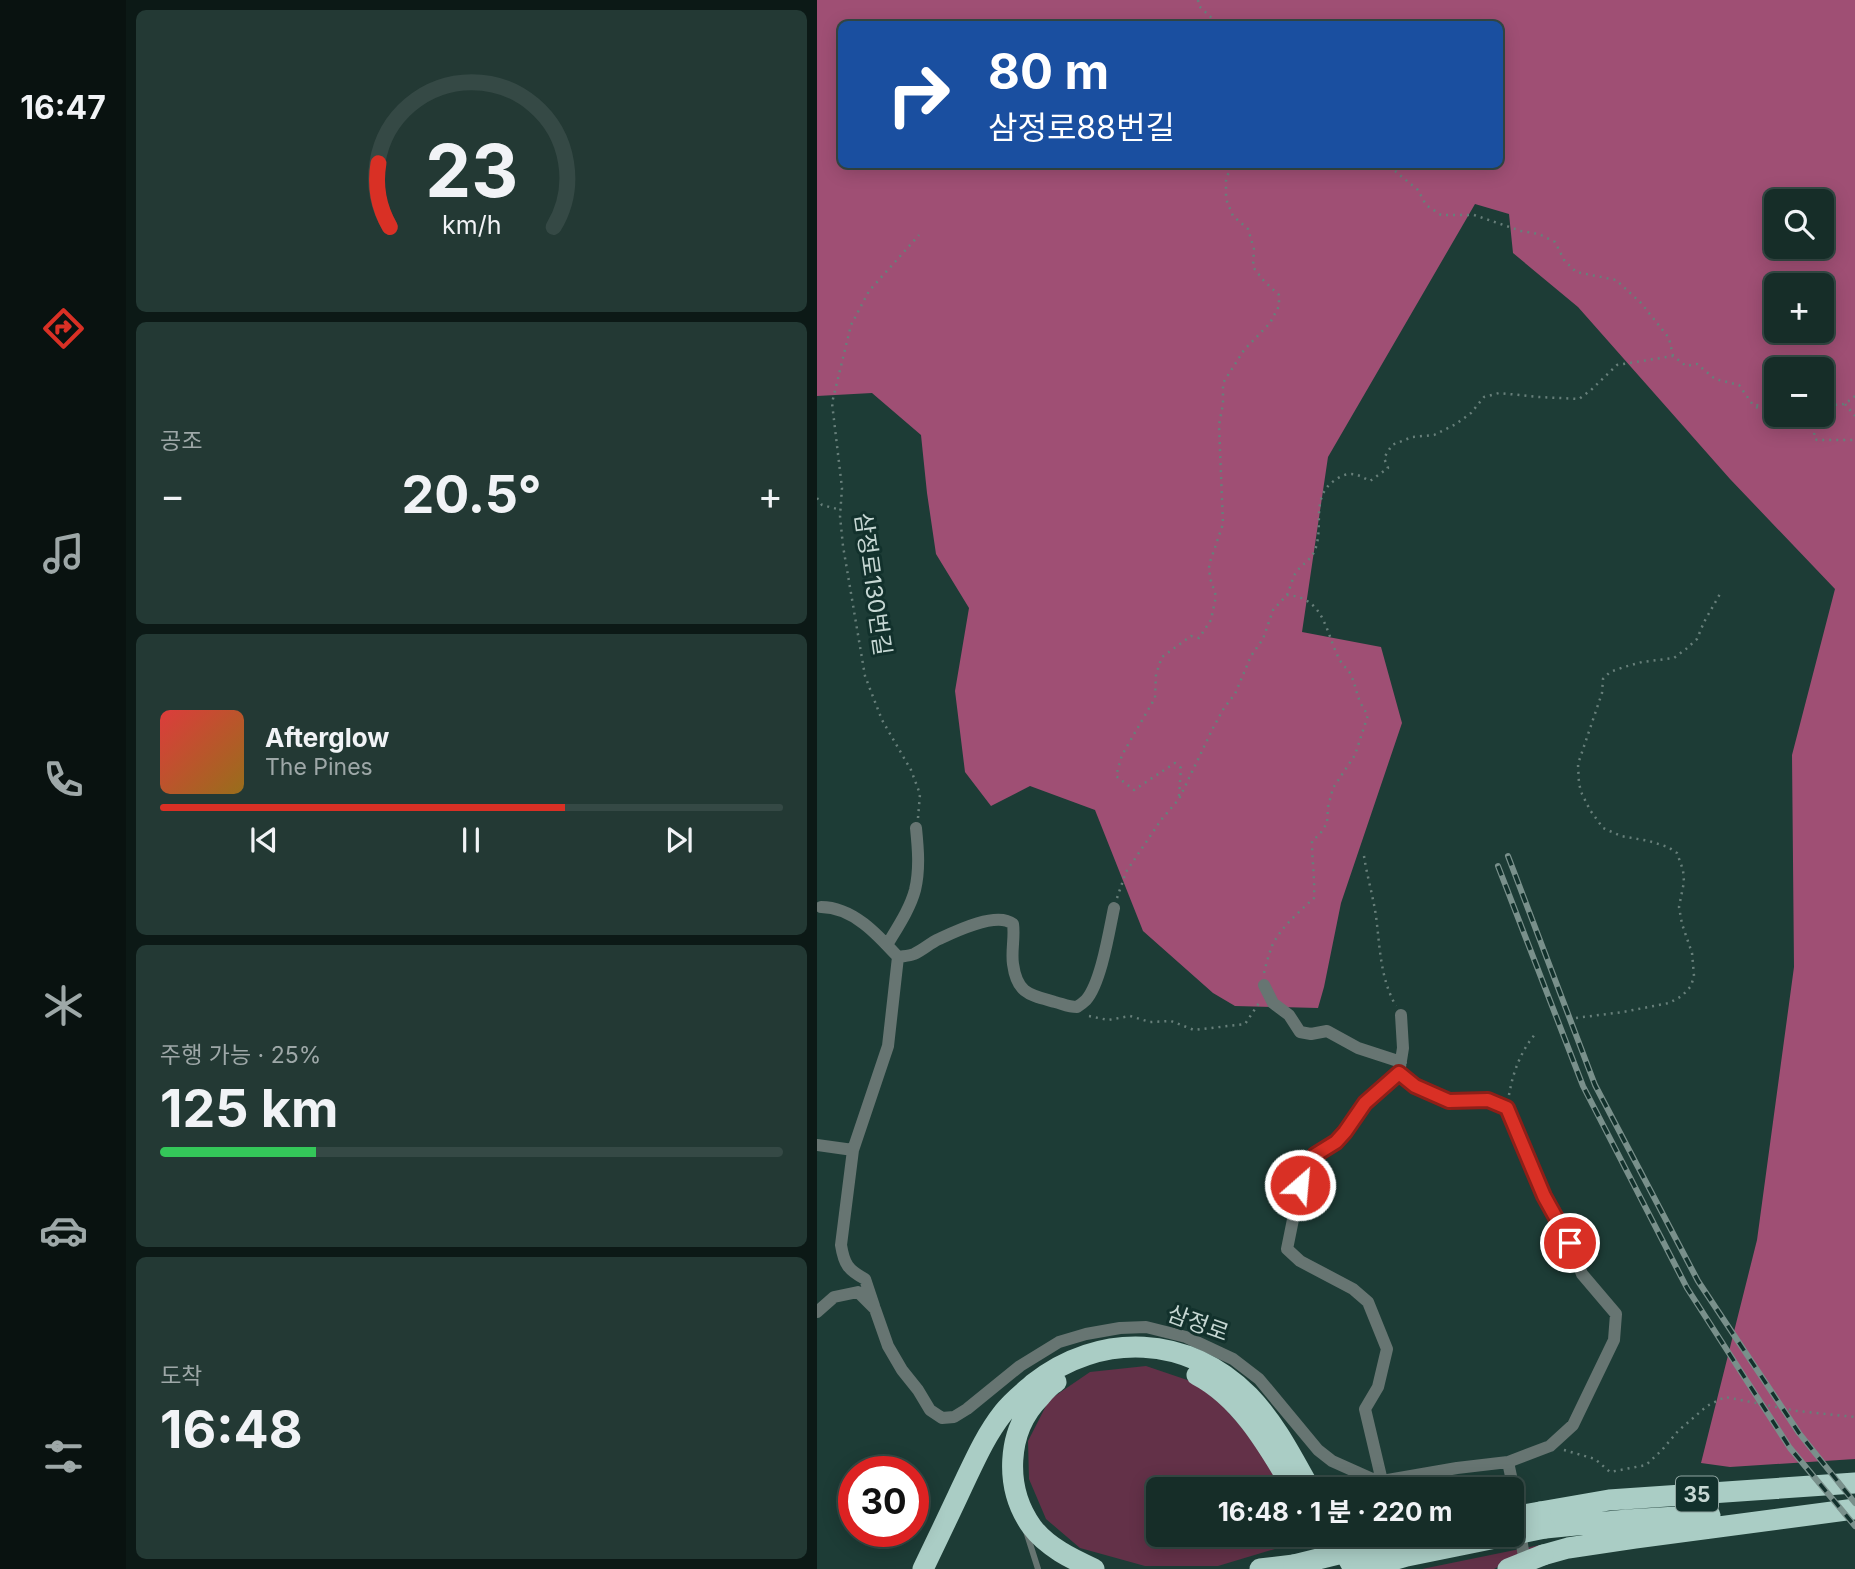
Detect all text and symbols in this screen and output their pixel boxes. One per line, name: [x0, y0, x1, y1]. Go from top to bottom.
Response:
text: 80 m: [988, 42, 1109, 101]
icon: right: [873, 49, 964, 140]
text: 16:47: [20, 88, 106, 127]
text: 삼정로88번길: [988, 108, 1175, 147]
text: 23: [425, 126, 518, 215]
map controls: [1764, 189, 1834, 427]
button: search: [1764, 189, 1834, 259]
text: km/h: [442, 210, 501, 240]
button: +: [1764, 273, 1834, 343]
icon: directions: [39, 304, 88, 353]
button: −: [1764, 357, 1834, 427]
text: 공조: [160, 427, 202, 455]
text: 20.5°: [401, 463, 542, 526]
text: −: [160, 472, 185, 518]
text: +: [758, 472, 783, 518]
street label: 삼정로130번길: [849, 511, 897, 657]
icon: music: [39, 529, 88, 578]
text: Afterglow: [265, 722, 389, 753]
text: The Pines: [265, 753, 373, 781]
icon: phone: [39, 755, 88, 804]
icon: previous: [245, 821, 283, 859]
icon: pause: [452, 821, 490, 859]
icon: next: [660, 821, 698, 859]
icon: climate: [39, 981, 88, 1030]
text: 주행 가능 · 25%: [160, 1041, 321, 1069]
text: 125 km: [160, 1077, 338, 1140]
position arrow: [1263, 1148, 1337, 1222]
icon: car: [39, 1206, 88, 1255]
pin: [1540, 1213, 1600, 1273]
icon: arrive: [1551, 1224, 1589, 1262]
street label: 삼정로: [1163, 1299, 1233, 1347]
text: 도착: [160, 1362, 202, 1390]
text: 16:48: [160, 1398, 303, 1461]
icon: filters: [39, 1432, 88, 1481]
speed limit sign: 30: [838, 1456, 929, 1547]
road number: 35: [1676, 1476, 1718, 1512]
text: 16:48 · 1 분 · 220 m: [1218, 1496, 1452, 1527]

